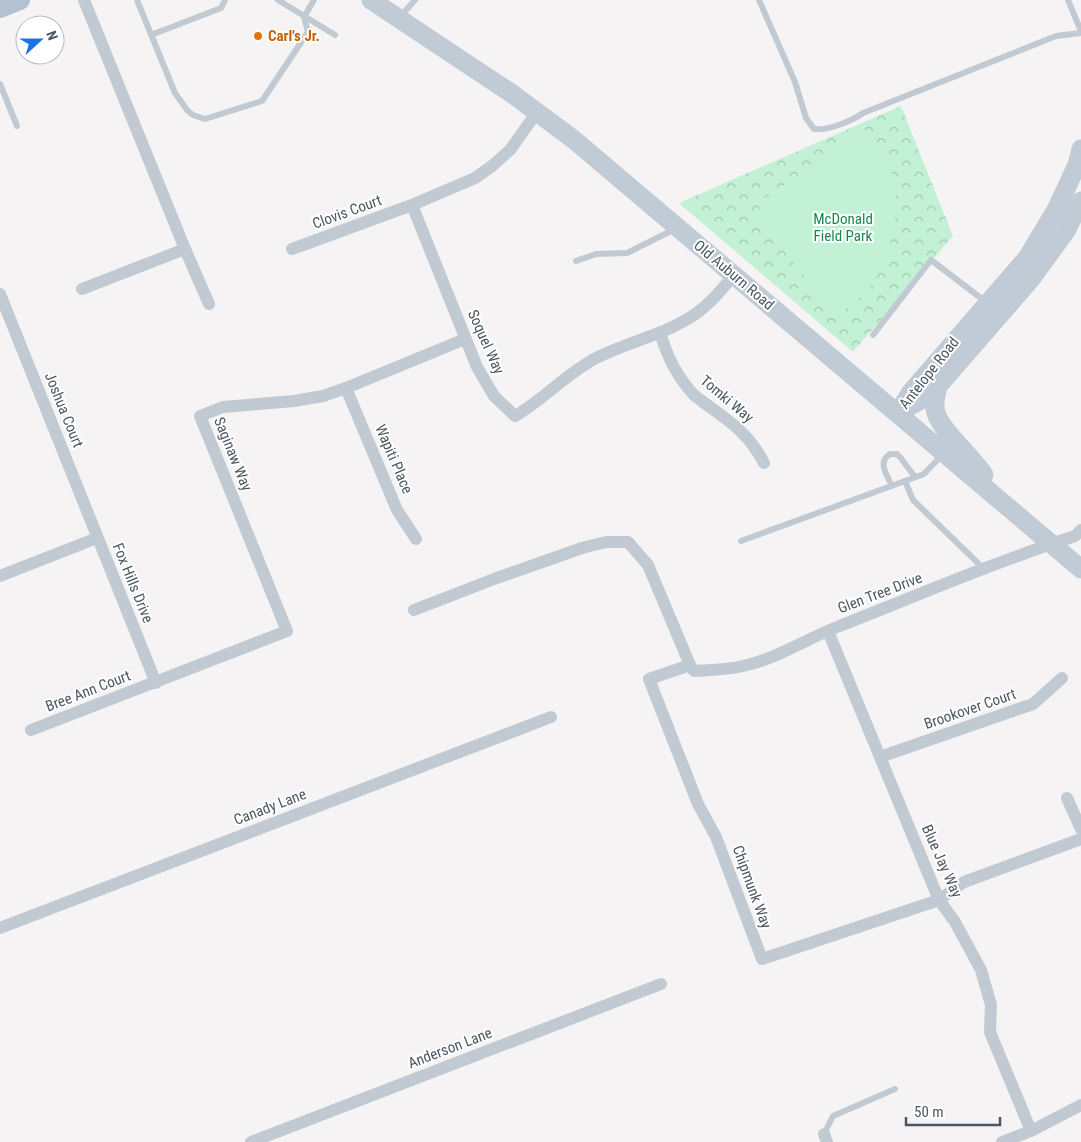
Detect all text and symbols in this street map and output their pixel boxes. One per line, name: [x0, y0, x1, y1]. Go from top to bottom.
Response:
north arrow: [15, 15, 65, 65]
place label: Carl's Jr.: [268, 27, 320, 45]
text: N: [43, 28, 61, 42]
marker: Carl's Jr.: [252, 30, 264, 42]
street label: Clovis Court: [310, 191, 384, 233]
park label: McDonald Field Park: [813, 210, 873, 245]
street label: Old Auburn Road: [690, 236, 778, 314]
street label: Soquel Way: [464, 307, 508, 377]
street label: Antelope Road: [895, 333, 963, 413]
street label: Joshua Court: [41, 370, 87, 450]
street label: Tomki Way: [697, 372, 757, 426]
street label: Saginaw Way: [210, 414, 256, 494]
street label: Wapiti Place: [371, 422, 417, 496]
street label: Fox Hills Drive: [109, 541, 157, 625]
street label: Glen Tree Drive: [835, 569, 925, 617]
street label: Bree Ann Court: [43, 667, 133, 715]
street label: Brookover Court: [922, 685, 1018, 733]
street label: Canady Lane: [231, 785, 309, 829]
street label: Blue Jay Way: [918, 822, 966, 900]
street label: Chipmunk Way: [729, 843, 775, 931]
street label: Anderson Lane: [405, 1024, 495, 1072]
scale bar: [906, 1094, 1000, 1126]
text: 50 m: [914, 1103, 944, 1121]

